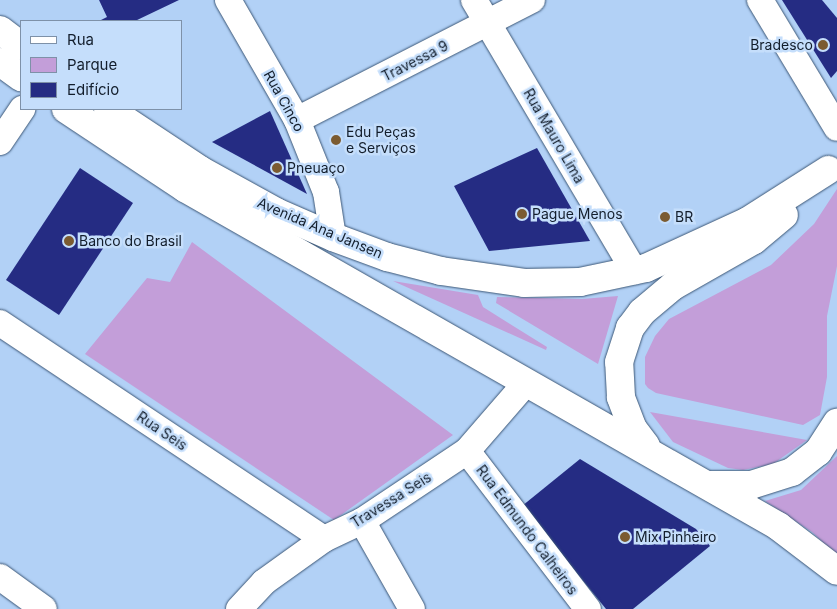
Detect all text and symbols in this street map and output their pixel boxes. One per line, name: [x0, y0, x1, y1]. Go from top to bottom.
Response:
legend: [20, 20, 182, 110]
text: Rua: [67, 30, 94, 49]
street label: Travessa 9: [379, 37, 451, 85]
place label: Bradesco: [750, 37, 813, 53]
marker: Bradesco: [817, 39, 829, 51]
text: Parque: [67, 55, 117, 74]
street label: Rua Cinco: [260, 67, 308, 135]
text: Edifício: [67, 80, 119, 99]
street label: Rua Mauro Lima: [520, 86, 588, 186]
place label: Edu Peças e Serviços: [346, 124, 416, 156]
marker: Edu Peças e Serviços: [330, 134, 342, 146]
place label: Pneuaço: [287, 160, 345, 176]
marker: Pneuaço: [271, 162, 283, 174]
street label: Avenida Ana Jansen: [255, 194, 385, 262]
place label: Pague Menos: [532, 206, 623, 222]
marker: Pague Menos: [516, 208, 528, 220]
place label: BR: [675, 209, 693, 225]
marker: BR: [659, 211, 671, 223]
place label: Banco do Brasil: [79, 233, 182, 249]
marker: Banco do Brasil: [63, 235, 75, 247]
street label: Rua Seis: [134, 408, 190, 454]
street label: Rua Edmundo Calheiros: [473, 462, 581, 598]
street label: Travessa Seis: [348, 469, 434, 531]
place label: Mix Pinheiro: [635, 529, 716, 545]
marker: Mix Pinheiro: [619, 531, 631, 543]

